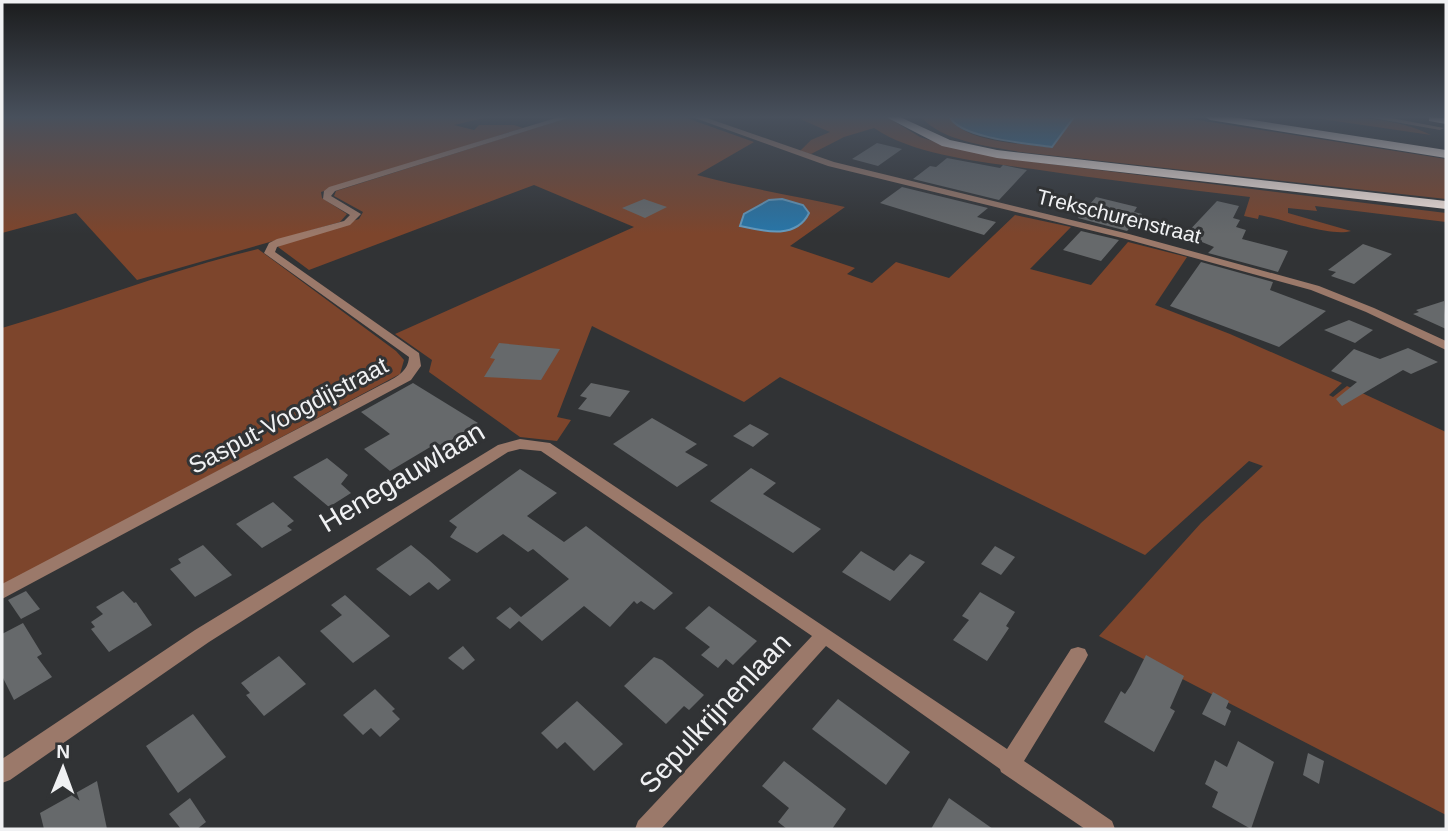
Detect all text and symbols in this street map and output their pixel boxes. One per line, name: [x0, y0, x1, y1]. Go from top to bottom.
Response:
street label: Trekschurenstraat: [1034, 184, 1204, 248]
street label: Sasput-Voogdijstraat: [184, 351, 392, 479]
street label: Henegauwlaan: [314, 416, 490, 538]
street label: Sepulkrijnenlaan: [633, 627, 797, 799]
north arrow: [28, 733, 98, 803]
text: N: [56, 741, 70, 762]

